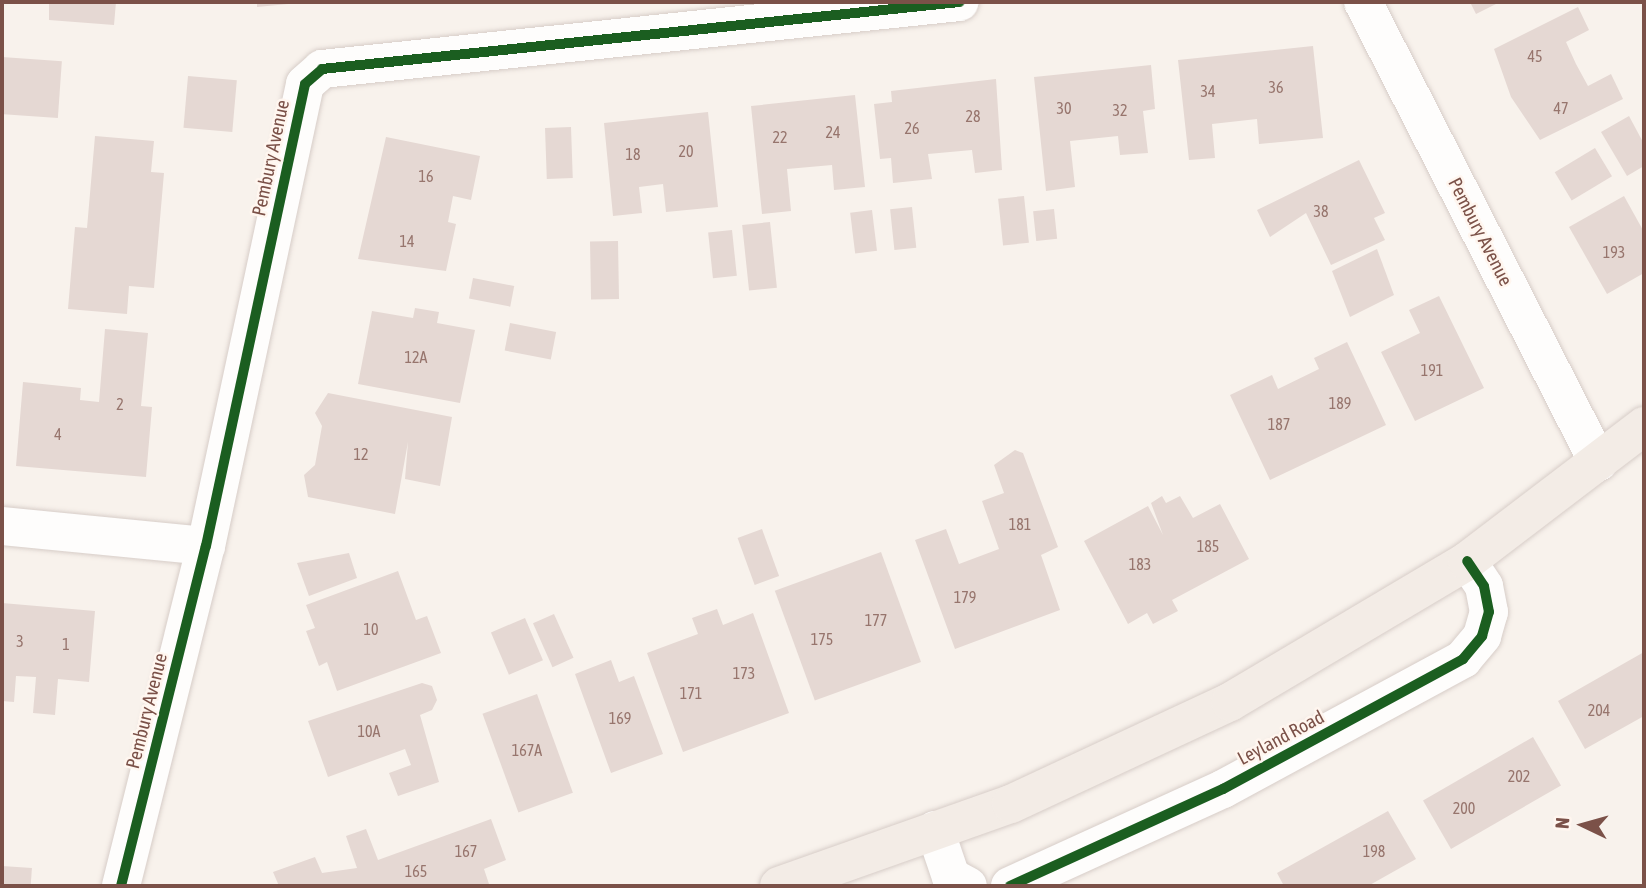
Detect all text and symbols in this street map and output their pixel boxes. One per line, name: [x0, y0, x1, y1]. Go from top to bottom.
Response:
house number: 45: [1527, 46, 1543, 66]
house number: 36: [1268, 77, 1284, 97]
house number: 34: [1200, 81, 1216, 101]
street label: Pembury Avenue: [248, 98, 294, 218]
house number: 30: [1056, 98, 1072, 118]
house number: 47: [1553, 98, 1569, 118]
house number: 32: [1112, 100, 1128, 120]
house number: 28: [965, 106, 981, 126]
house number: 26: [904, 118, 920, 138]
house number: 24: [825, 122, 841, 142]
house number: 22: [772, 127, 788, 147]
house number: 20: [678, 141, 694, 161]
house number: 18: [625, 144, 641, 164]
house number: 16: [418, 166, 434, 186]
street label: Pembury Avenue: [1443, 174, 1517, 290]
house number: 38: [1313, 201, 1329, 221]
house number: 14: [399, 231, 415, 251]
house number: 193: [1603, 242, 1625, 262]
house number: 12A: [405, 347, 427, 367]
house number: 191: [1421, 360, 1443, 380]
house number: 189: [1329, 393, 1351, 413]
house number: 2: [116, 394, 124, 414]
house number: 187: [1268, 414, 1290, 434]
house number: 4: [54, 424, 62, 444]
house number: 12: [353, 444, 369, 464]
house number: 181: [1009, 514, 1031, 534]
house number: 185: [1197, 536, 1219, 556]
house number: 183: [1129, 554, 1151, 574]
house number: 179: [954, 587, 976, 607]
house number: 177: [865, 610, 887, 630]
house number: 10: [363, 619, 379, 639]
house number: 175: [811, 629, 833, 649]
house number: 3: [16, 631, 24, 651]
house number: 1: [62, 634, 70, 654]
street label: Pembury Avenue: [122, 651, 172, 771]
house number: 173: [733, 663, 755, 683]
house number: 171: [680, 683, 702, 703]
house number: 204: [1588, 700, 1610, 720]
street label: Leyland Road: [1234, 706, 1328, 770]
house number: 169: [609, 708, 631, 728]
house number: 10A: [358, 721, 380, 741]
house number: 167A: [512, 740, 542, 760]
house number: 202: [1508, 766, 1530, 786]
north arrow: [1548, 790, 1618, 860]
house number: 200: [1453, 798, 1475, 818]
text: N: [1551, 817, 1574, 830]
house number: 167: [455, 841, 477, 861]
house number: 198: [1363, 841, 1385, 861]
house number: 165: [405, 861, 427, 881]

